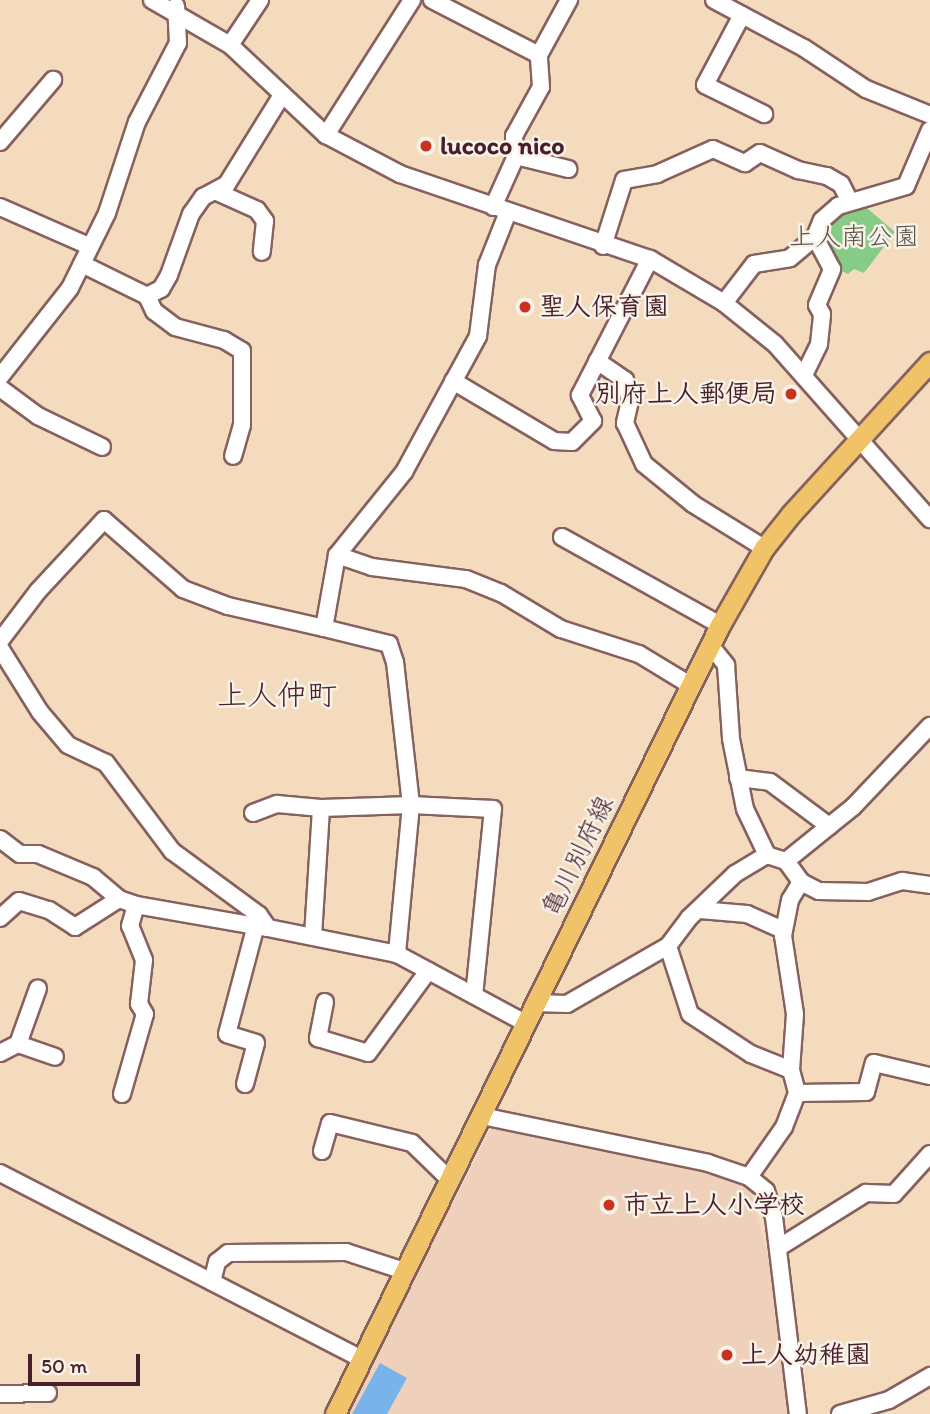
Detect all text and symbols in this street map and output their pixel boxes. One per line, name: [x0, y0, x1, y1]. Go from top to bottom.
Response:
place label: lucoco nico: [440, 130, 564, 162]
marker: lucoco nico: [418, 138, 434, 154]
park label: 上人南公園: [789, 221, 919, 253]
place label: 聖人保育園: [539, 291, 669, 323]
marker: 聖人保育園: [517, 299, 533, 315]
place label: 別府上人郵便局: [595, 378, 777, 410]
marker: 別府上人郵便局: [783, 386, 799, 402]
district label: 上人仲町: [217, 677, 337, 713]
street label: 亀川別府線: [535, 791, 621, 921]
place label: 市立上人小学校: [623, 1189, 805, 1221]
marker: 市立上人小学校: [601, 1197, 617, 1213]
place label: 上人幼稚園: [741, 1339, 871, 1371]
scale bar: [32, 1340, 144, 1384]
marker: 上人幼稚園: [719, 1347, 735, 1363]
text: 50 m: [41, 1353, 87, 1378]

